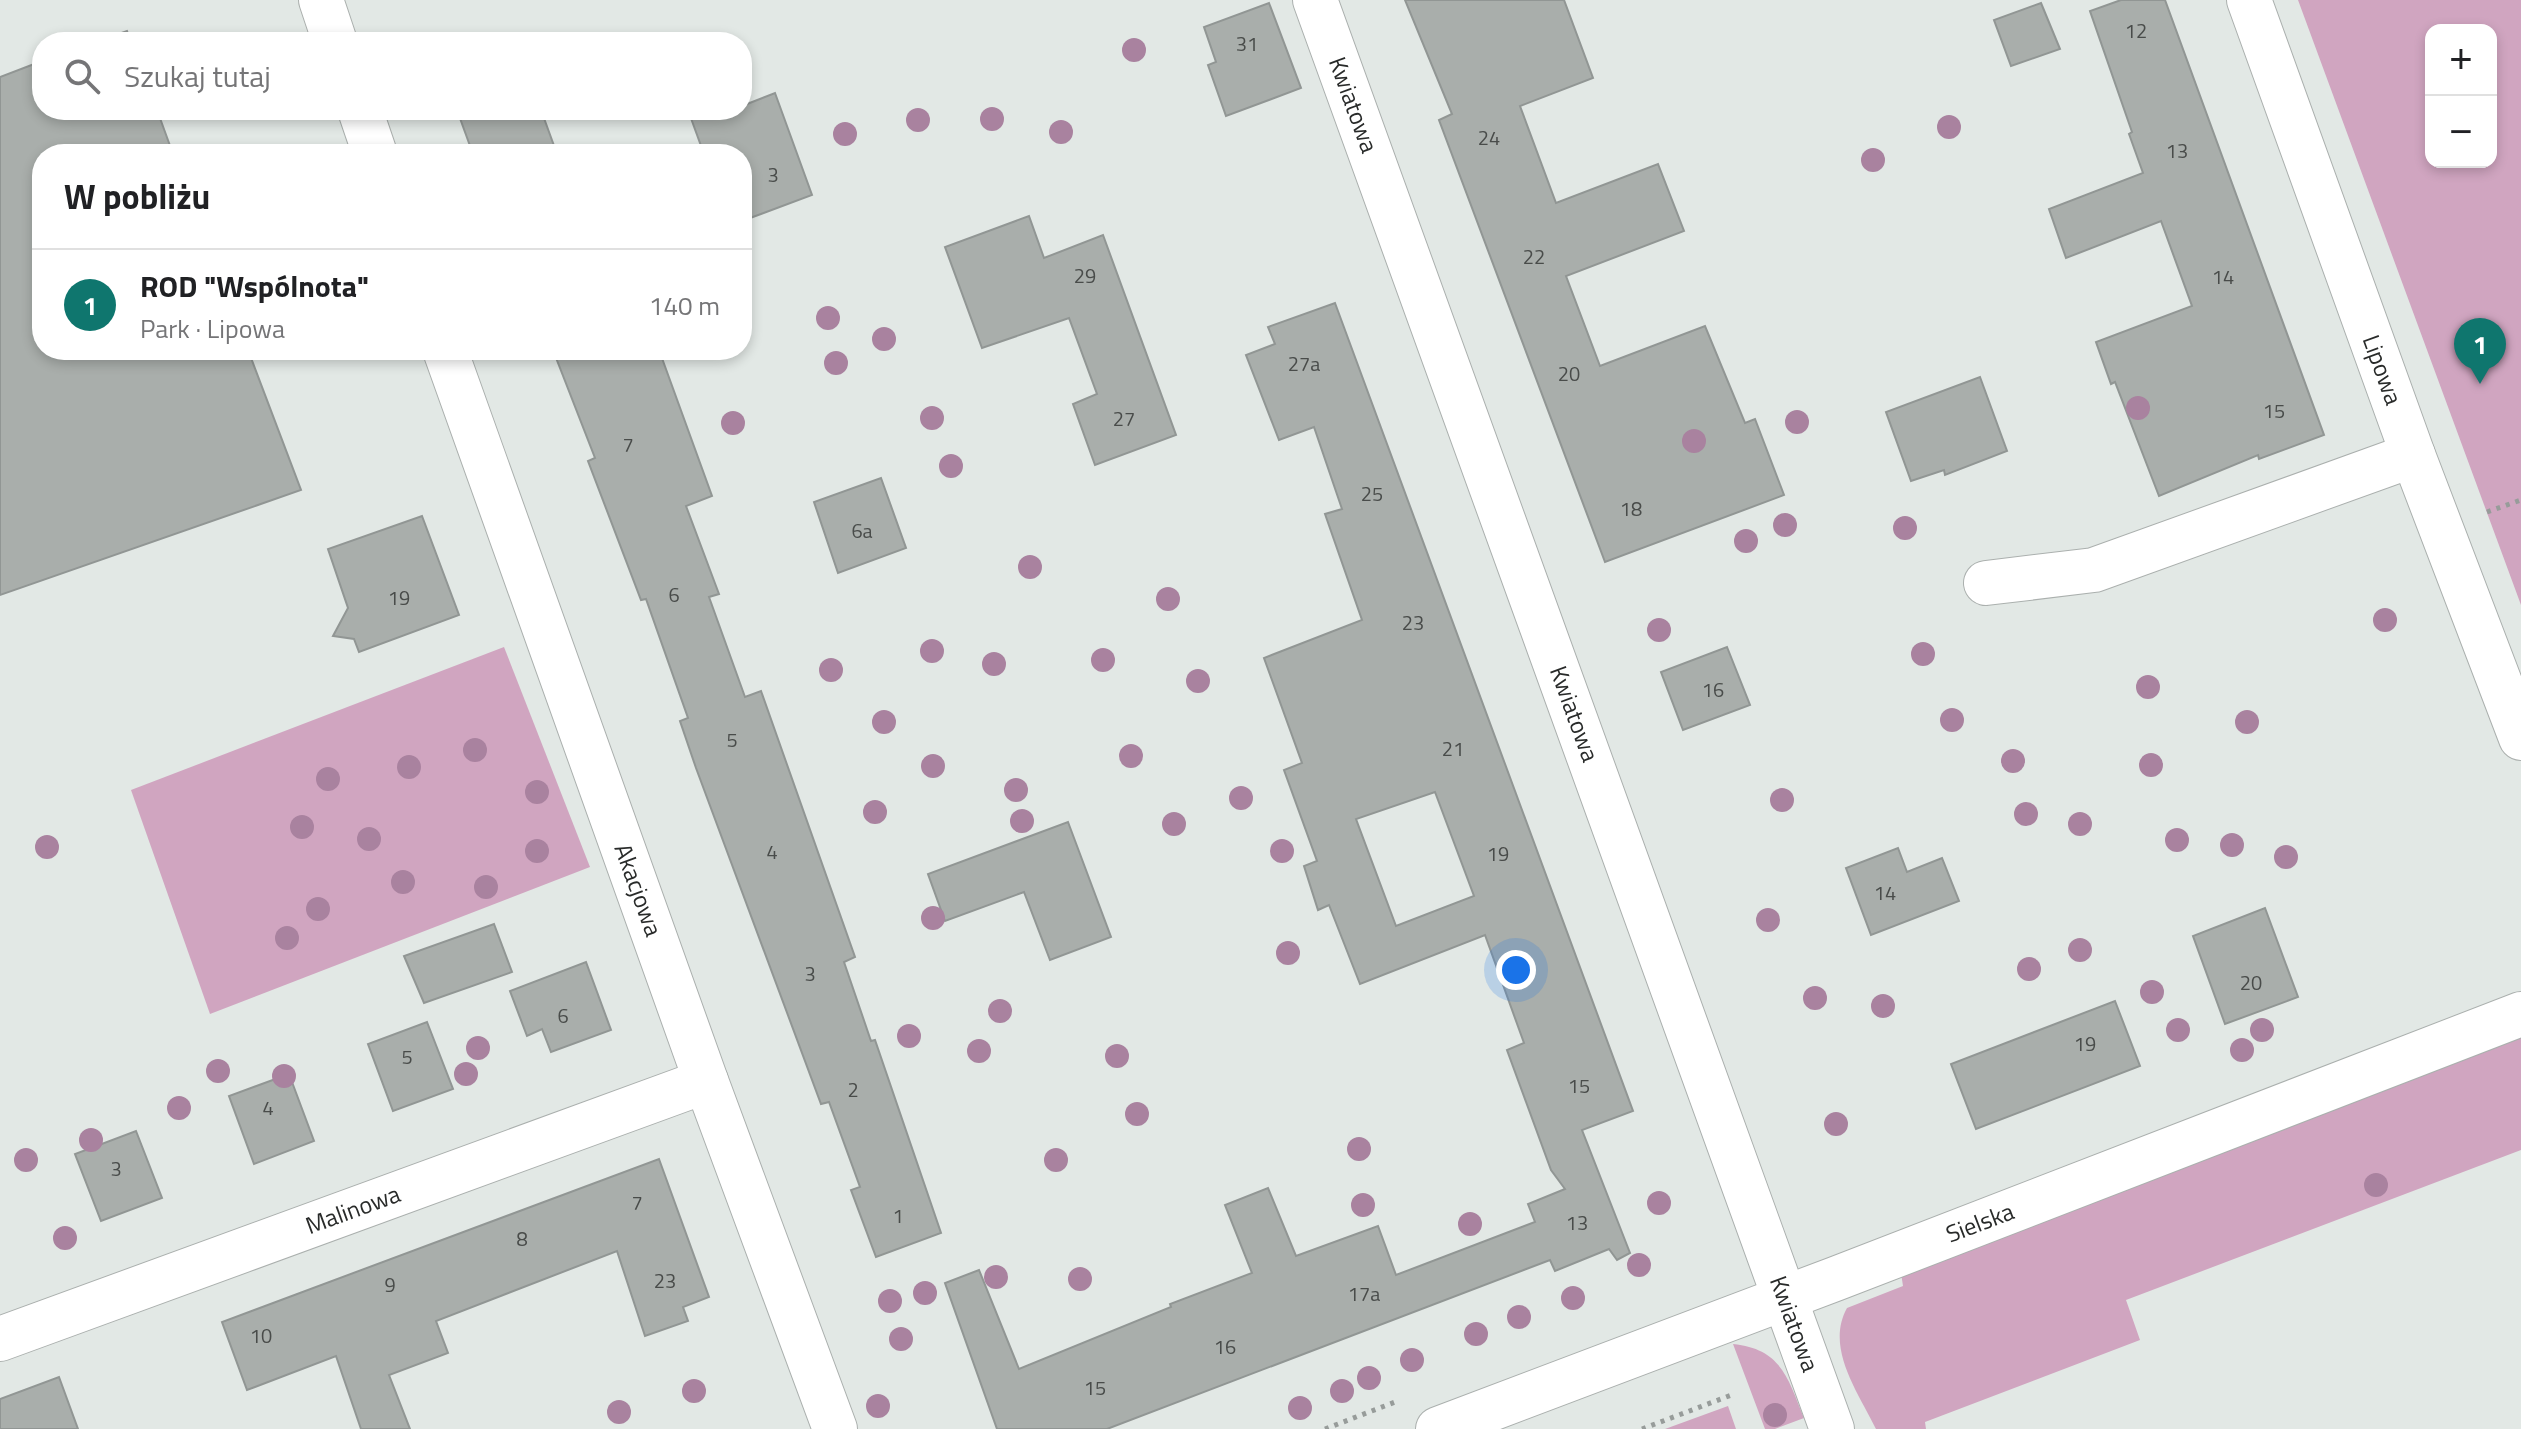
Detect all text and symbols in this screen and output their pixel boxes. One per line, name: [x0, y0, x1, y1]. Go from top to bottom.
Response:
house number: 12: [2125, 15, 2147, 46]
map controls: [2425, 24, 2497, 168]
button: +: [2425, 24, 2497, 96]
house number: 31: [1236, 28, 1258, 59]
search box: [32, 32, 752, 120]
street label: Kwiatowa: [1320, 52, 1388, 158]
text: Szukaj tutaj: [124, 53, 271, 99]
icon: search: [60, 54, 104, 98]
button: −: [2425, 96, 2497, 168]
house number: 24: [1478, 122, 1500, 153]
house number: 13: [2166, 135, 2188, 166]
house number: 3: [767, 159, 779, 190]
text: W pobliżu: [64, 170, 210, 222]
house number: 22: [1523, 241, 1545, 272]
house number: 29: [1074, 260, 1096, 291]
house number: 14: [2212, 261, 2234, 292]
text: ROD "Wspólnota": [140, 263, 369, 309]
text: 1: [83, 286, 97, 325]
text: 140 m: [649, 286, 720, 325]
text: Park · Lipowa: [140, 309, 285, 348]
pin: 1: [2454, 318, 2506, 384]
street label: Lipowa: [2354, 330, 2412, 410]
house number: 27a: [1288, 348, 1320, 379]
house number: 20: [1558, 358, 1580, 389]
house number: 15: [2263, 395, 2285, 426]
house number: 27: [1113, 403, 1135, 434]
house number: 7: [622, 429, 634, 460]
house number: 25: [1361, 478, 1383, 509]
house number: 18: [1620, 493, 1642, 524]
house number: 6a: [851, 515, 873, 546]
house number: 6: [668, 579, 680, 610]
house number: 19: [388, 582, 410, 613]
house number: 23: [1402, 607, 1424, 638]
street label: Kwiatowa: [1541, 661, 1609, 767]
house number: 16: [1702, 674, 1724, 705]
house number: 5: [726, 724, 738, 755]
house number: 21: [1442, 733, 1464, 764]
house number: 4: [766, 836, 778, 867]
street label: Akacjowa: [606, 838, 672, 941]
house number: 19: [1487, 838, 1509, 869]
house number: 14: [1874, 877, 1896, 908]
your location: [1496, 950, 1536, 990]
house number: 3: [804, 958, 816, 989]
house number: 20: [2240, 967, 2262, 998]
house number: 6: [557, 1000, 569, 1031]
house number: 19: [2074, 1028, 2096, 1059]
house number: 5: [401, 1041, 413, 1072]
house number: 15: [1568, 1070, 1590, 1101]
house number: 2: [847, 1074, 859, 1105]
house number: 4: [262, 1092, 274, 1123]
house number: 3: [110, 1153, 122, 1184]
street label: Malinowa: [300, 1175, 405, 1243]
house number: 7: [631, 1187, 643, 1218]
street label: Sielska: [1940, 1193, 2019, 1252]
house number: 1: [892, 1200, 904, 1231]
house number: 13: [1566, 1207, 1588, 1238]
house number: 8: [516, 1223, 528, 1254]
house number: 23: [654, 1265, 676, 1296]
house number: 9: [384, 1269, 396, 1300]
street label: Kwiatowa: [1761, 1271, 1829, 1377]
house number: 17a: [1348, 1278, 1380, 1309]
house number: 10: [250, 1320, 272, 1351]
house number: 16: [1214, 1331, 1236, 1362]
house number: 15: [1084, 1372, 1106, 1403]

